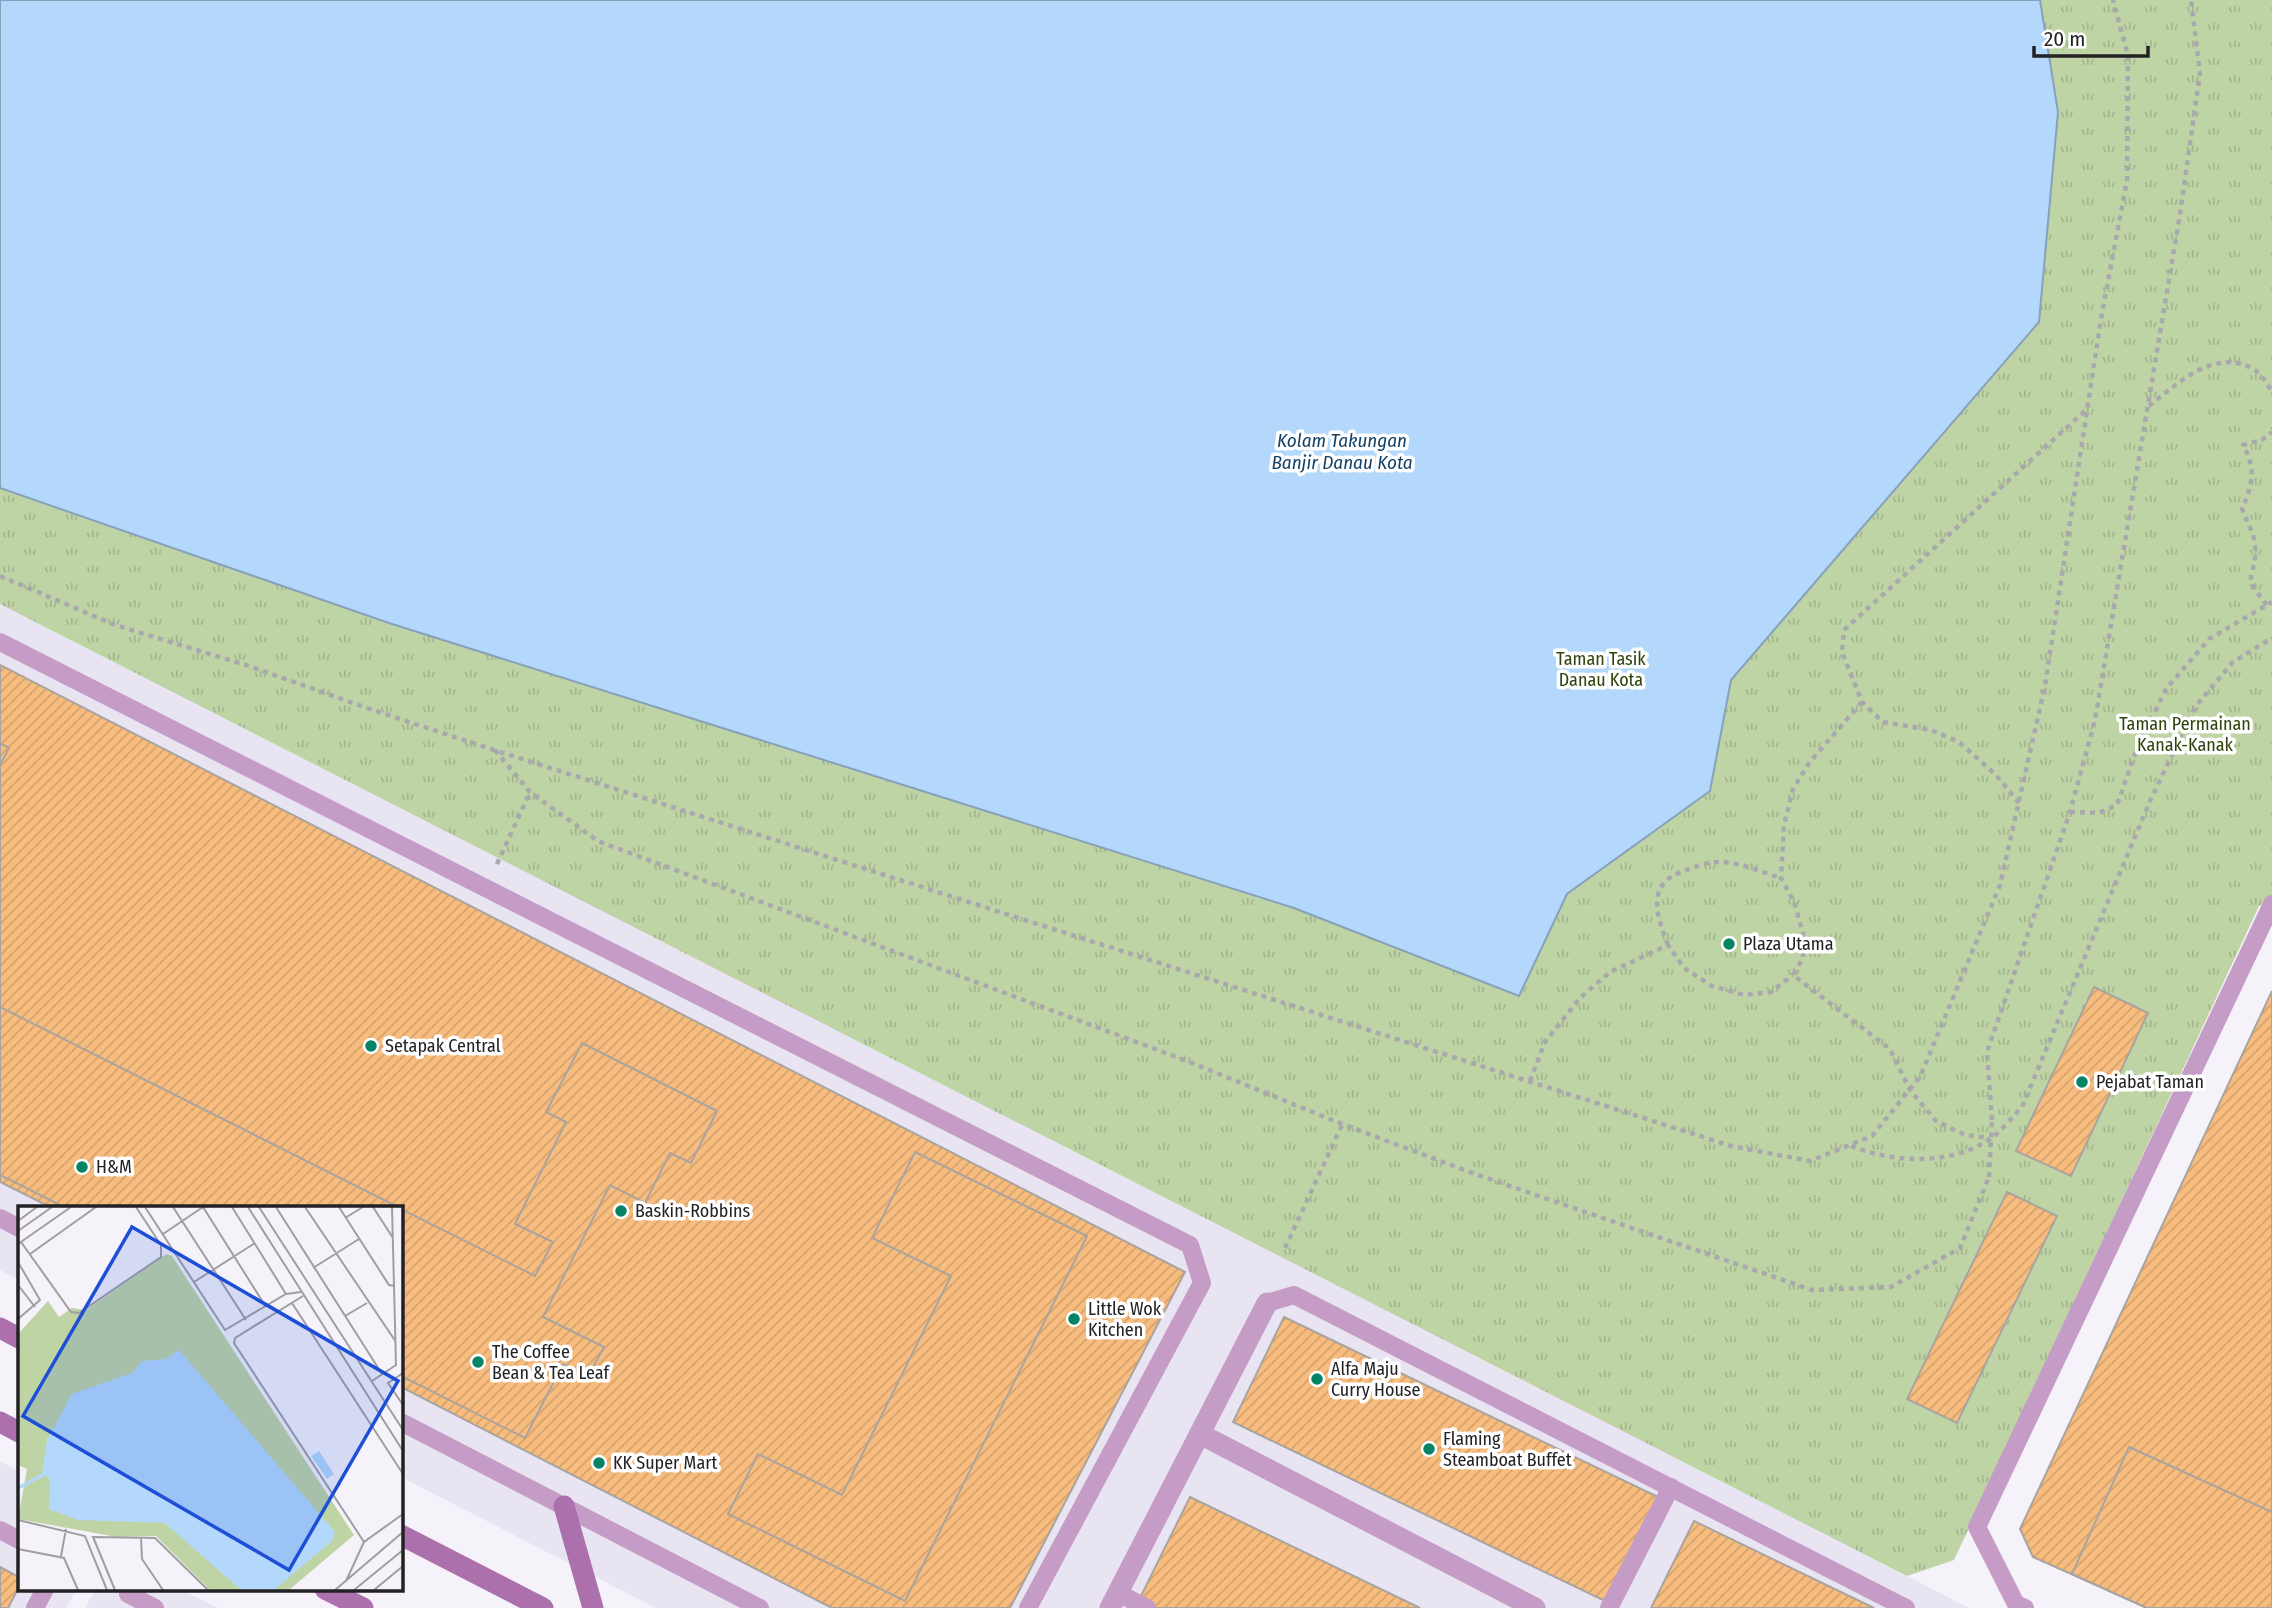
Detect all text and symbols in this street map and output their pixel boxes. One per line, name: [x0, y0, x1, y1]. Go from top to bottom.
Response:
scale bar: [2034, 14, 2148, 58]
text: 20 m: [2044, 26, 2085, 52]
water label: Kolam Takungan Banjir Danau Kota: [1271, 429, 1413, 474]
park label: Taman Tasik Danau Kota: [1556, 648, 1646, 691]
park label: Taman Permainan Kanak-Kanak: [2119, 713, 2251, 756]
place label: Plaza Utama: [1743, 933, 1834, 955]
marker: Plaza Utama: [1721, 936, 1737, 952]
place label: Setapak Central: [385, 1035, 501, 1057]
marker: Setapak Central: [363, 1038, 379, 1054]
place label: Pejabat Taman: [2096, 1071, 2204, 1093]
marker: Pejabat Taman: [2074, 1074, 2090, 1090]
place label: H&M: [96, 1156, 132, 1178]
marker: H&M: [74, 1159, 90, 1175]
place label: Baskin-Robbins: [635, 1200, 750, 1222]
marker: Baskin-Robbins: [613, 1203, 629, 1219]
inset map: [18, 1206, 402, 1590]
place label: Little Wok Kitchen: [1088, 1298, 1162, 1341]
marker: Little Wok Kitchen: [1066, 1311, 1082, 1327]
place label: The Coffee Bean & Tea Leaf: [492, 1341, 611, 1384]
marker: The Coffee Bean & Tea Leaf: [470, 1354, 486, 1370]
place label: Alfa Maju Curry House: [1331, 1358, 1421, 1401]
marker: Alfa Maju Curry House: [1309, 1371, 1325, 1387]
place label: Flaming Steamboat Buffet: [1443, 1428, 1572, 1471]
marker: Flaming Steamboat Buffet: [1421, 1441, 1437, 1457]
place label: KK Super Mart: [613, 1452, 717, 1474]
marker: KK Super Mart: [591, 1455, 607, 1471]

